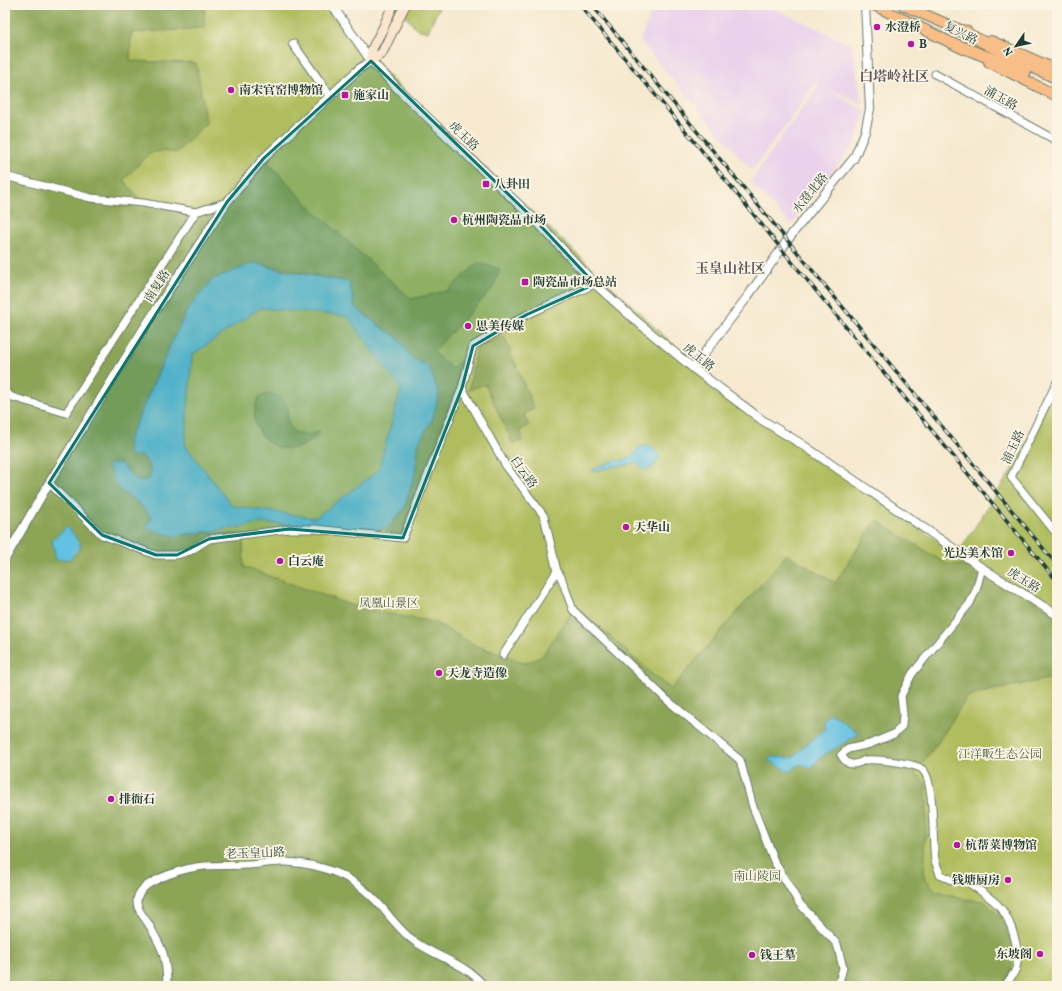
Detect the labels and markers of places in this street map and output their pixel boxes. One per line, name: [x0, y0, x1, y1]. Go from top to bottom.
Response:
place label: 水澄桥: [885, 20, 921, 36]
marker: 水澄桥: [872, 22, 882, 32]
place label: B: [919, 37, 927, 53]
marker: B: [906, 39, 916, 49]
place label: 南宋官窑博物馆: [239, 83, 323, 99]
marker: 南宋官窑博物馆: [226, 85, 236, 95]
place label: 施家山: [353, 88, 389, 104]
marker: 施家山: [340, 90, 350, 100]
place label: 八卦田: [494, 177, 530, 193]
marker: 八卦田: [481, 179, 491, 189]
place label: 杭州陶瓷品市场: [462, 213, 546, 229]
marker: 杭州陶瓷品市场: [449, 215, 459, 225]
place label: 陶瓷品市场总站: [533, 275, 617, 291]
marker: 陶瓷品市场总站: [520, 277, 530, 287]
place label: 思美传媒: [476, 319, 525, 335]
marker: 思美传媒: [463, 321, 473, 331]
place label: 天华山: [634, 520, 670, 536]
marker: 天华山: [621, 522, 631, 532]
place label: 光达美术馆: [943, 546, 1003, 562]
marker: 光达美术馆: [1006, 548, 1016, 558]
place label: 白云庵: [288, 554, 324, 570]
marker: 白云庵: [275, 556, 285, 566]
place label: 天龙寺造像: [447, 666, 507, 682]
marker: 天龙寺造像: [434, 668, 444, 678]
place label: 排衙石: [119, 792, 155, 808]
marker: 排衙石: [106, 794, 116, 804]
place label: 杭帮菜博物馆: [965, 838, 1037, 854]
marker: 杭帮菜博物馆: [952, 840, 962, 850]
place label: 钱塘厨房: [952, 873, 1000, 889]
marker: 钱塘厨房: [1003, 875, 1013, 885]
place label: 东坡阁: [996, 947, 1032, 963]
place label: 钱王墓: [760, 948, 796, 964]
marker: 东坡阁: [1035, 949, 1045, 959]
marker: 钱王墓: [747, 950, 757, 960]

